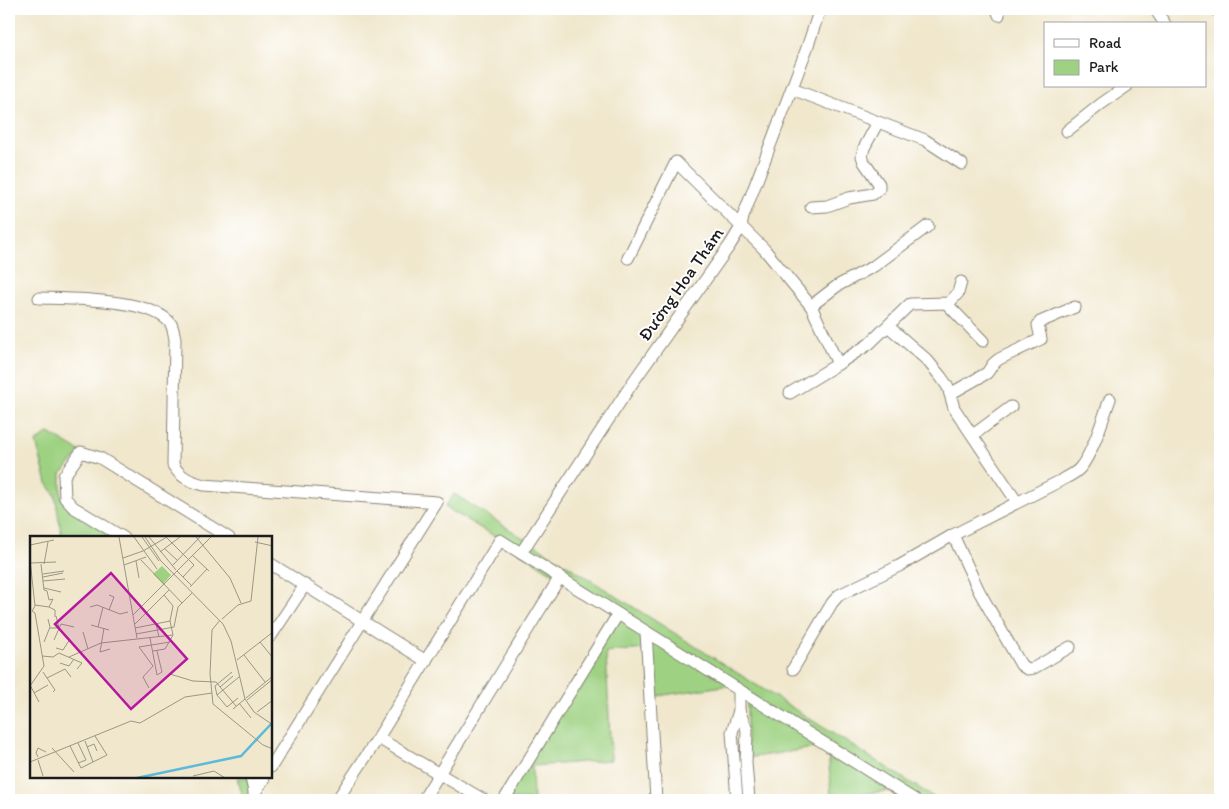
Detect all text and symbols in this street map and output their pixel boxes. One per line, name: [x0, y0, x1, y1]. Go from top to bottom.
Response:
legend: [1044, 22, 1206, 88]
text: Road: [1089, 34, 1122, 52]
text: Park: [1089, 58, 1119, 76]
street label: Đường Hoa Thám: [634, 223, 729, 345]
inset map: [30, 536, 272, 779]

